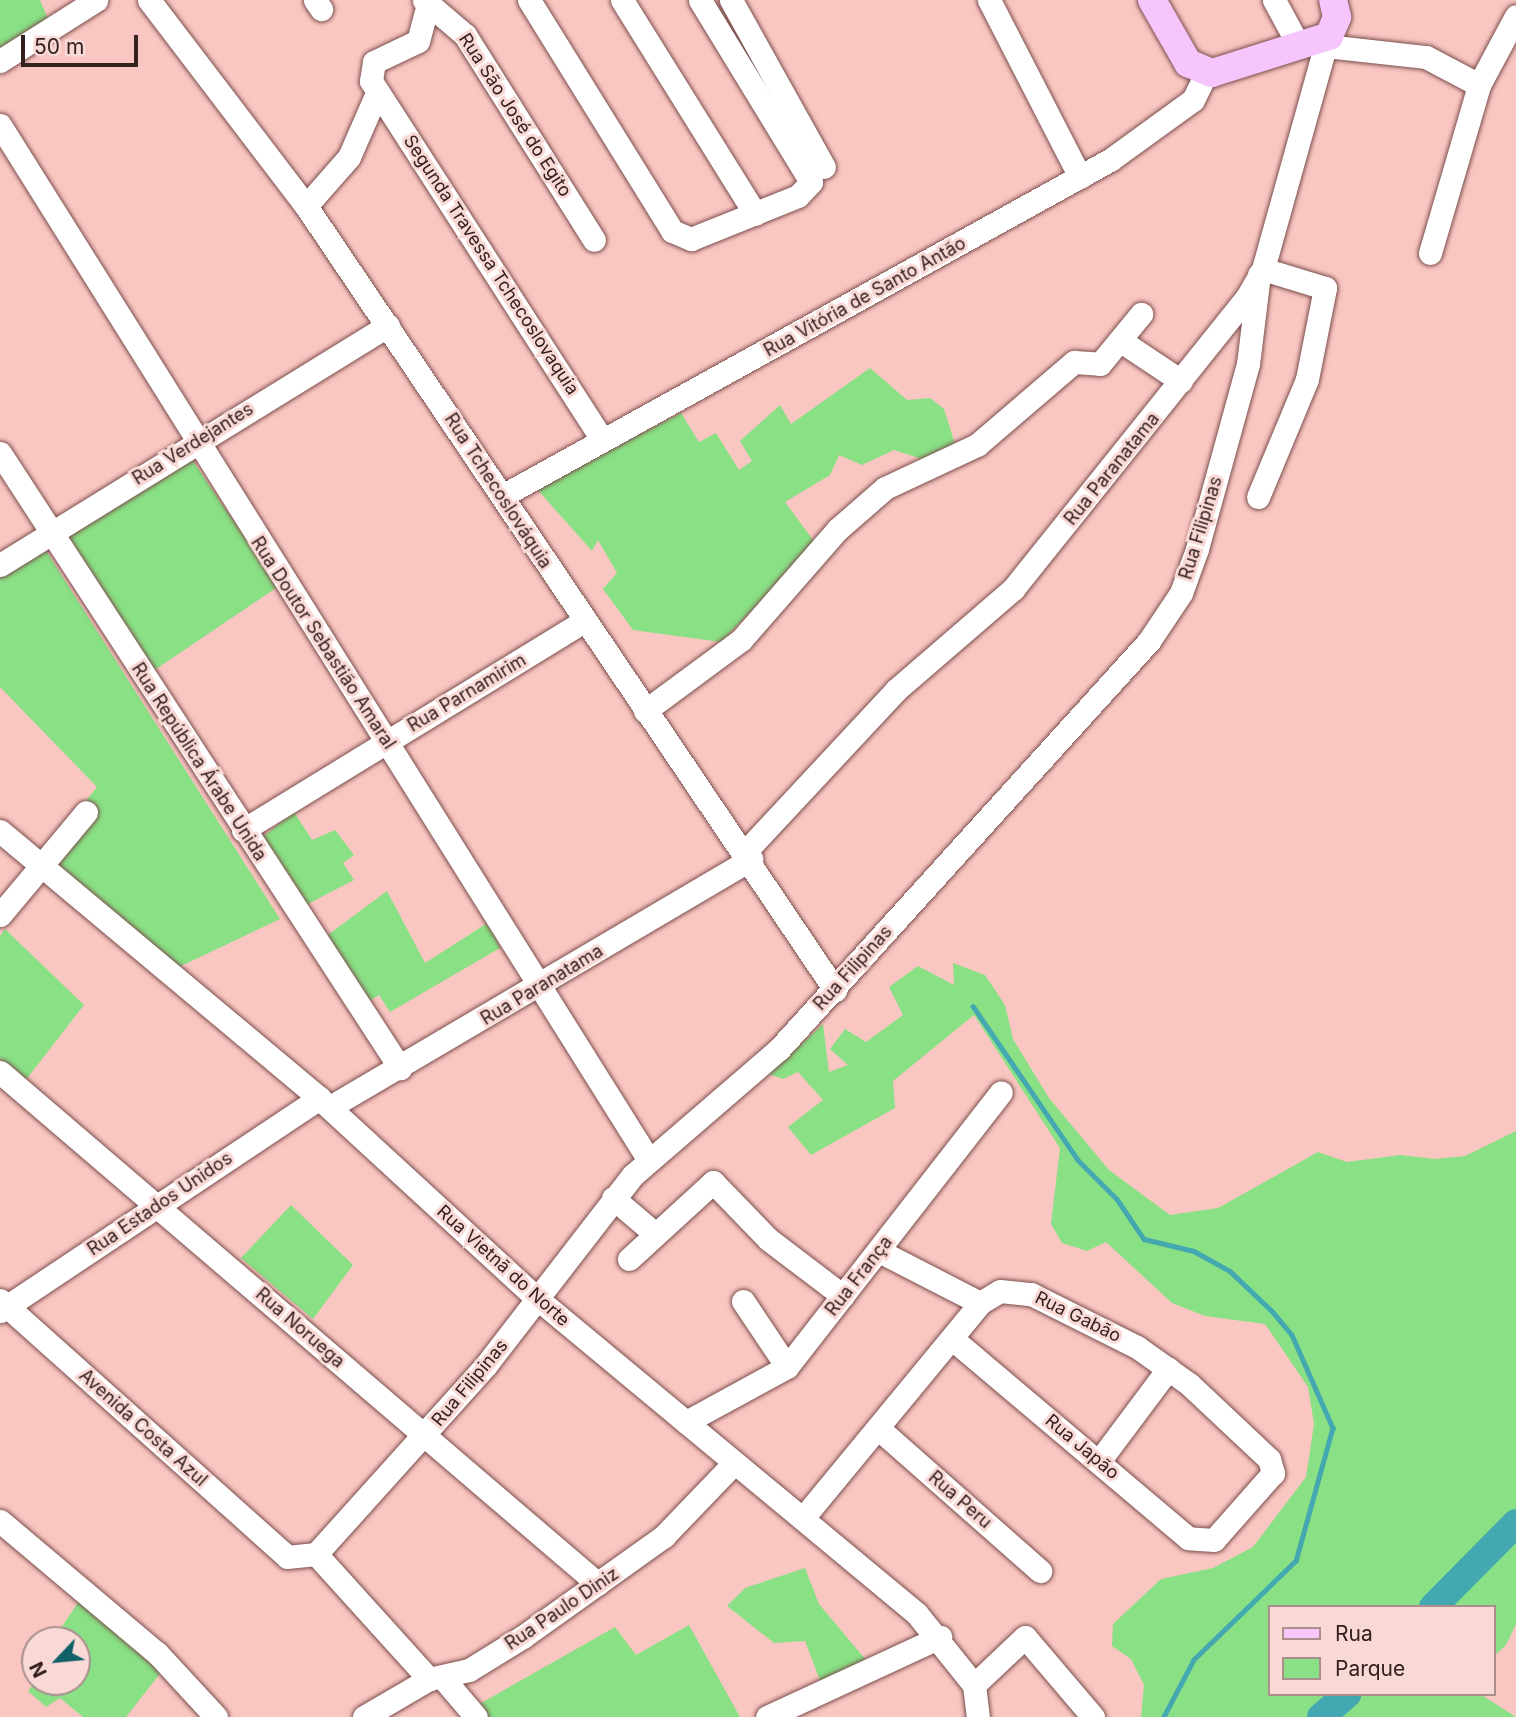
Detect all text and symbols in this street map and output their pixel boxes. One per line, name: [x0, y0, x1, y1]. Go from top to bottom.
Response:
scale bar: [24, 21, 142, 65]
street label: Rua São José do Egito: [454, 29, 576, 201]
text: 50 m: [34, 34, 84, 59]
street label: Segunda Travessa Tchecoslovaquia: [399, 131, 583, 399]
street label: Rua Vitória de Santo Antão: [760, 232, 970, 362]
street label: Rua Verdejantes: [129, 398, 257, 490]
street label: Rua Paranatama: [1060, 408, 1164, 530]
street label: Rua Tchecoslováquia: [440, 409, 556, 573]
street label: Rua Filipinas: [1175, 474, 1227, 582]
street label: Rua Doutor Sebastião Amaral: [246, 533, 400, 753]
street label: Rua Parnamirim: [404, 649, 530, 737]
street label: Rua República Árabe Unida: [127, 659, 271, 865]
street label: Rua Filipinas: [809, 921, 897, 1015]
street label: Rua Paranatama: [477, 940, 607, 1030]
street label: Rua Estados Unidos: [84, 1148, 236, 1260]
street label: Rua Vietnã do Norte: [432, 1201, 574, 1331]
street label: Rua França: [821, 1232, 897, 1320]
street label: Rua Noruega: [251, 1283, 349, 1373]
street label: Rua Gabão: [1031, 1287, 1125, 1347]
street label: Rua Filipinas: [427, 1335, 513, 1431]
street label: Avenida Costa Azul: [75, 1365, 211, 1491]
street label: Rua Japão: [1041, 1410, 1123, 1484]
street label: Rua Peru: [924, 1467, 996, 1533]
street label: Rua Paulo Diniz: [501, 1563, 623, 1655]
legend: [1268, 1605, 1495, 1696]
text: Rua: [1335, 1621, 1373, 1646]
north arrow: [21, 1626, 91, 1696]
text: Parque: [1335, 1656, 1405, 1681]
text: N: [25, 1658, 52, 1681]

